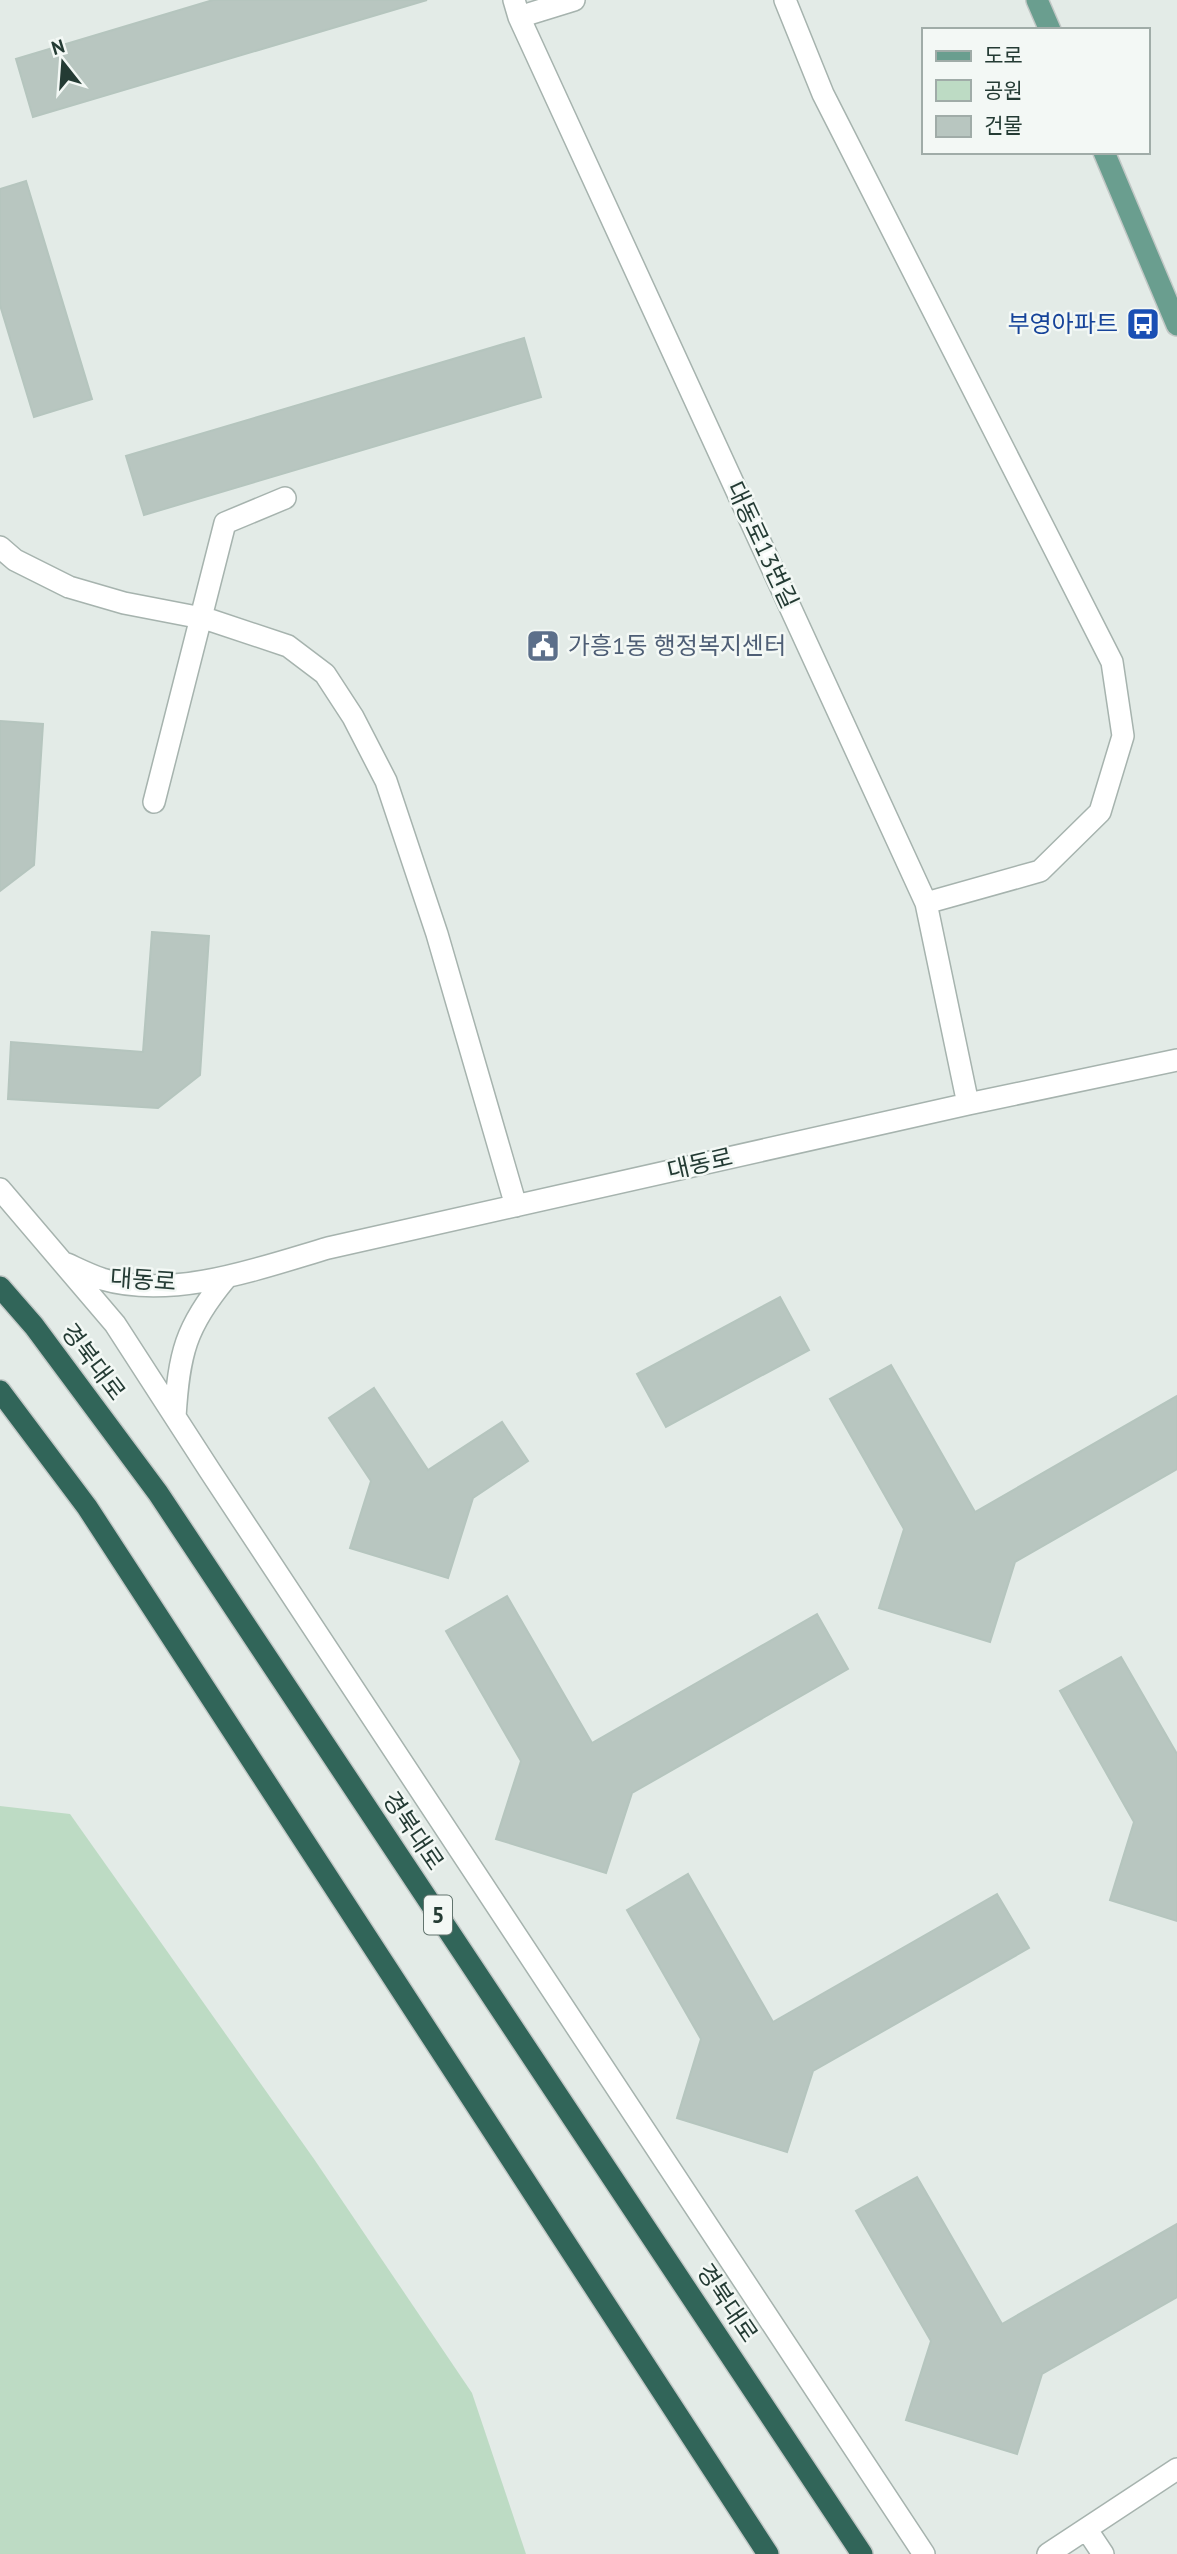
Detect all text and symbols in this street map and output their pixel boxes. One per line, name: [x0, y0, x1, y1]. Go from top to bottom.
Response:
north arrow: [28, 28, 98, 98]
legend: [922, 28, 1149, 154]
text: N: [49, 33, 68, 60]
text: 도로: [984, 42, 1023, 69]
text: 공원: [984, 77, 1023, 104]
text: 건물: [984, 112, 1023, 139]
bus stop icon: 부영아파트: [1124, 305, 1162, 343]
place label: 부영아파트: [1008, 308, 1118, 339]
street label: 대동로13번길: [720, 476, 805, 613]
public building icon: 가흥1동 행정복지센터: [524, 627, 562, 665]
place label: 가흥1동 행정복지센터: [568, 630, 786, 661]
street label: 대동로: [664, 1141, 736, 1186]
street label: 대동로: [109, 1262, 177, 1297]
street label: 경북대로: [54, 1317, 132, 1406]
street label: 경북대로: [376, 1785, 451, 1876]
road number: 5: [424, 1896, 452, 1934]
street label: 경북대로: [690, 2257, 765, 2348]

